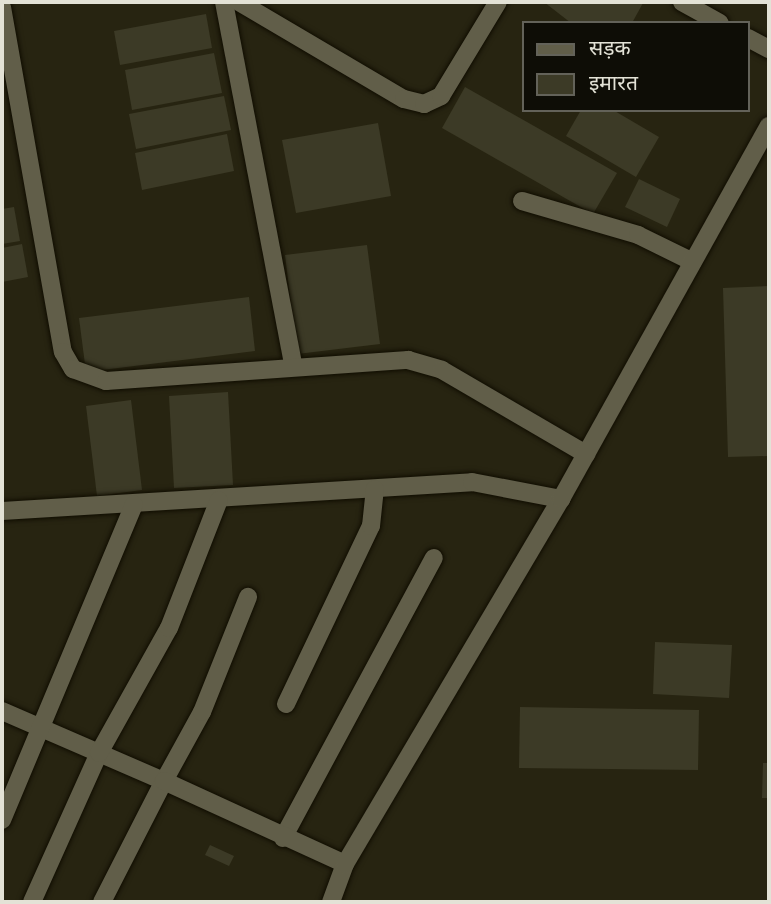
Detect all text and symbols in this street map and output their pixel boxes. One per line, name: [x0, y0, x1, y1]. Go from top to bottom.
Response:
legend: [522, 21, 750, 112]
text: सड़क: [589, 36, 631, 59]
text: इमारत: [589, 71, 638, 94]

